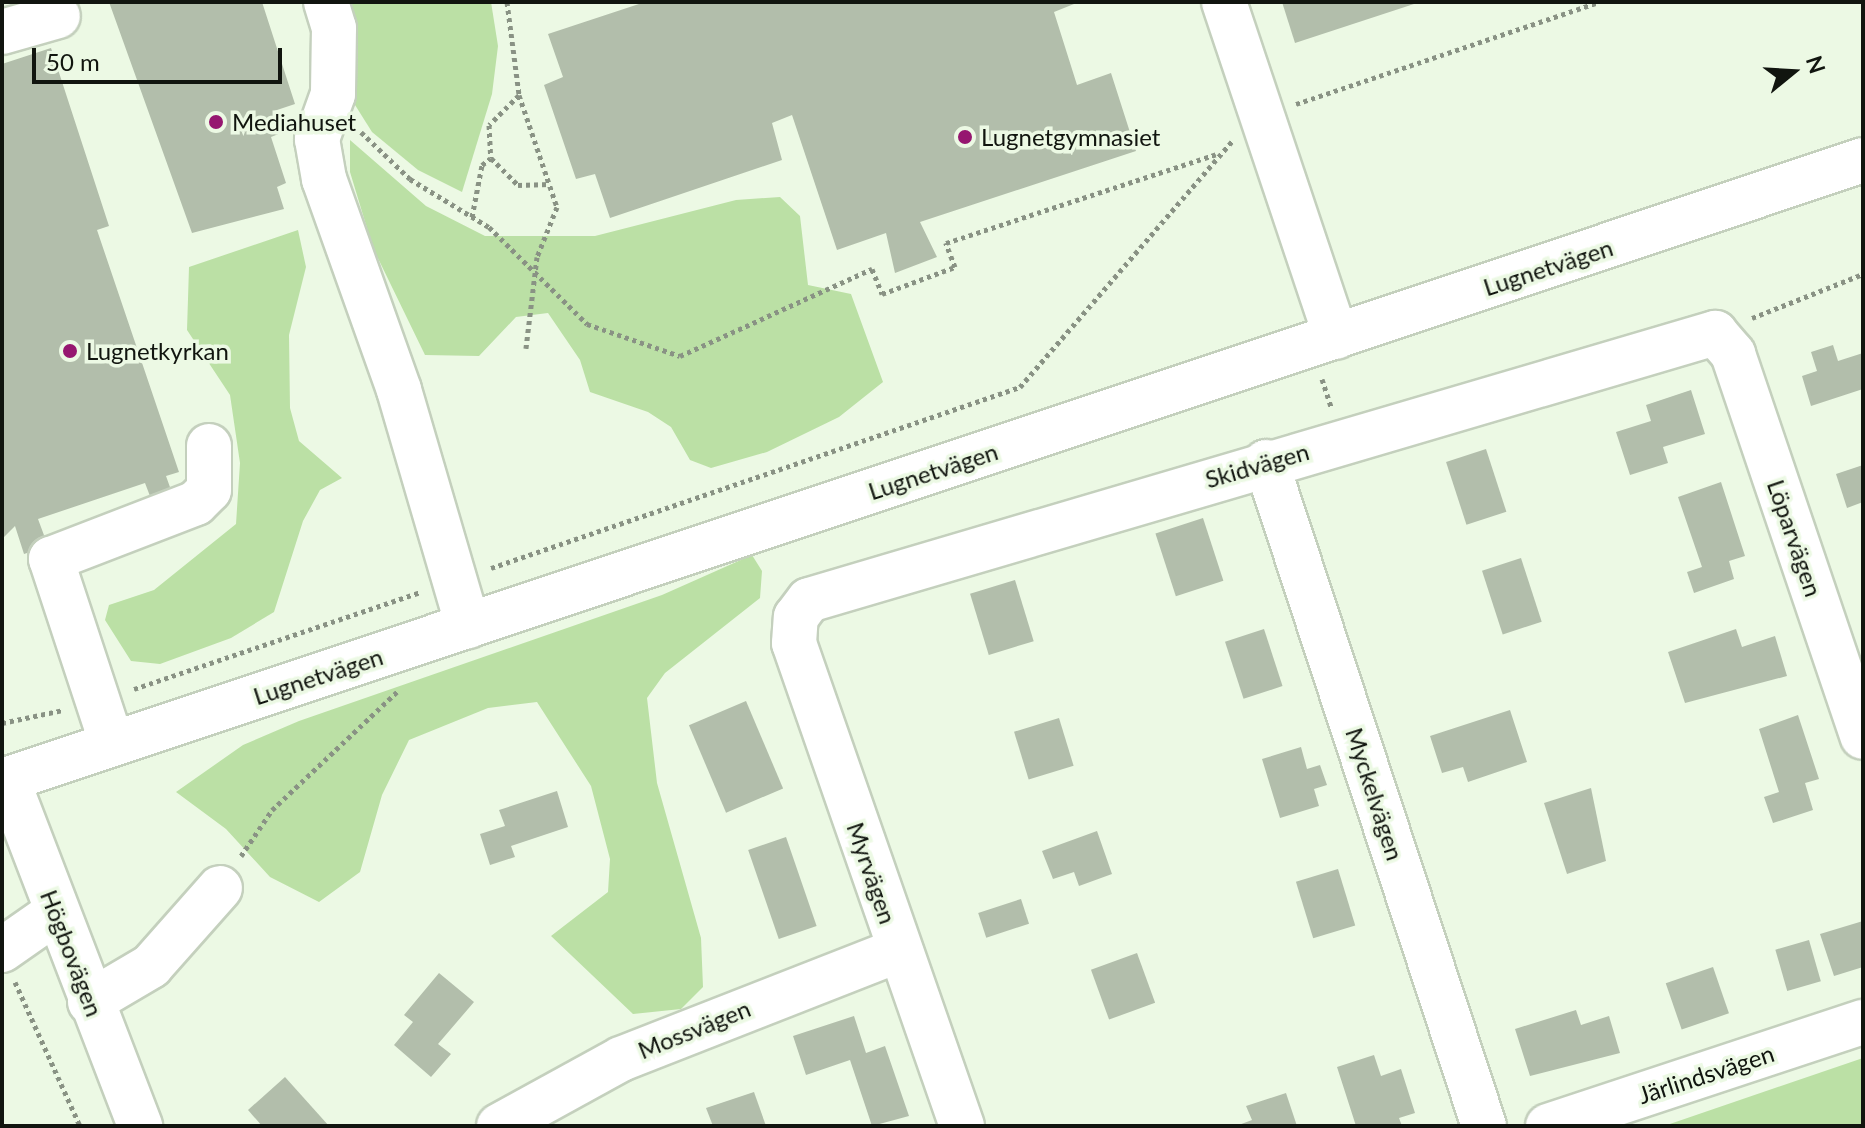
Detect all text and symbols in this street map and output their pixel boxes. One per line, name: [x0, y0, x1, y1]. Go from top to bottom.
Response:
scale bar: [36, 32, 286, 82]
north arrow: [1753, 32, 1833, 112]
text: 50 m: [46, 47, 100, 76]
text: N: [1801, 52, 1832, 77]
place label: Mediahuset: [232, 108, 356, 136]
marker: Mediahuset: [207, 113, 225, 131]
place label: Lugnetgymnasiet: [981, 123, 1160, 151]
marker: Lugnetgymnasiet: [956, 128, 974, 146]
street label: Lugnetvägen: [1480, 233, 1616, 301]
place label: Lugnetkyrkan: [86, 337, 229, 365]
marker: Lugnetkyrkan: [61, 342, 79, 360]
street label: Skidvägen: [1202, 436, 1312, 494]
street label: Lugnetvägen: [865, 437, 1001, 505]
street label: Löparvägen: [1762, 476, 1828, 600]
street label: Lugnetvägen: [250, 642, 386, 710]
street label: Myckelvägen: [1340, 724, 1410, 864]
street label: Myrvägen: [841, 818, 903, 928]
street label: Högbovägen: [35, 886, 109, 1020]
street label: Mossvägen: [634, 993, 754, 1065]
street label: Järlindsvägen: [1634, 1038, 1778, 1110]

